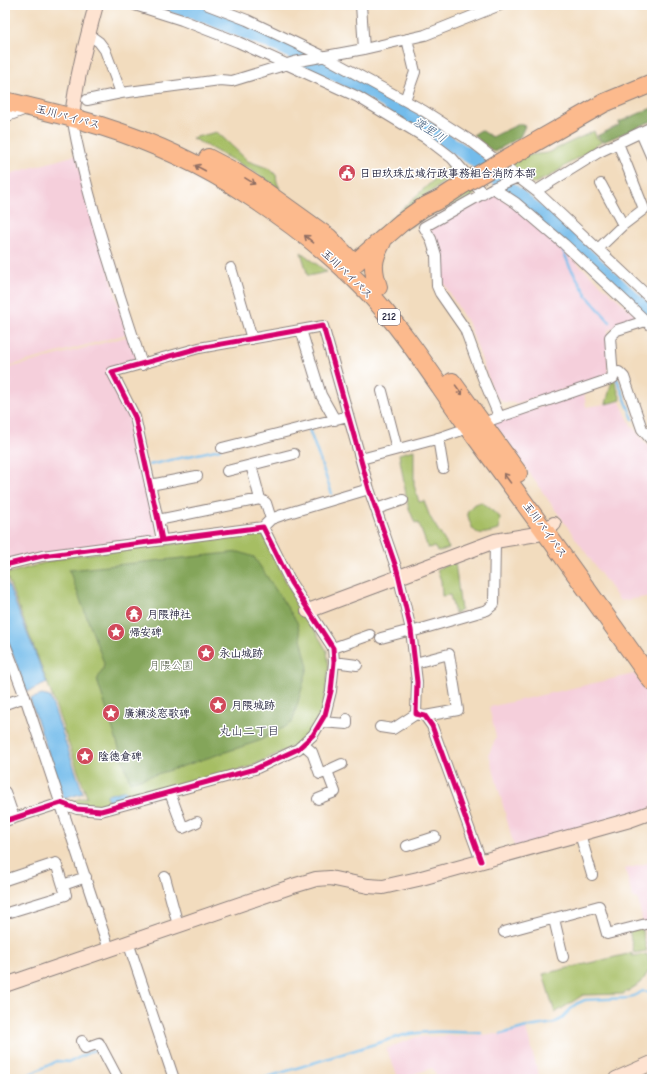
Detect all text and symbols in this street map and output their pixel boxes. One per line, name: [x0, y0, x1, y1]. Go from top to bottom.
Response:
street label: 玉川バイパス: [35, 102, 101, 132]
water label: 渡里川: [411, 114, 449, 146]
public building icon: 日田玖珠広域行政事務組合消防本部: [337, 163, 357, 183]
one-way arrow: [195, 164, 207, 171]
place label: 日田玖珠広域行政事務組合消防本部: [360, 167, 536, 180]
one-way arrow: [244, 177, 255, 186]
one-way arrow: [303, 235, 314, 244]
street label: 玉川バイパス: [319, 246, 375, 302]
road number: 212: [378, 309, 400, 325]
one-way arrow: [454, 385, 463, 396]
one-way arrow: [503, 473, 511, 484]
street label: 玉川バイパス: [520, 500, 570, 560]
temple icon: 月隈神社: [124, 604, 144, 624]
place label: 月隈神社: [147, 608, 191, 621]
place icon: 帰安碑: [106, 622, 126, 642]
place label: 帰安碑: [129, 626, 162, 639]
place icon: 永山城跡: [196, 643, 216, 663]
place label: 永山城跡: [219, 647, 263, 660]
park label: 月隈公園: [149, 659, 193, 672]
place icon: 月隈城跡: [208, 695, 228, 715]
place label: 月隈城跡: [231, 699, 275, 712]
place icon: 廣瀬淡窓歌碑: [101, 703, 121, 723]
place label: 廣瀬淡窓歌碑: [124, 707, 190, 720]
district label: 丸山二丁目: [219, 724, 279, 738]
place icon: 陰徳倉碑: [75, 746, 95, 766]
place label: 陰徳倉碑: [98, 750, 142, 763]

